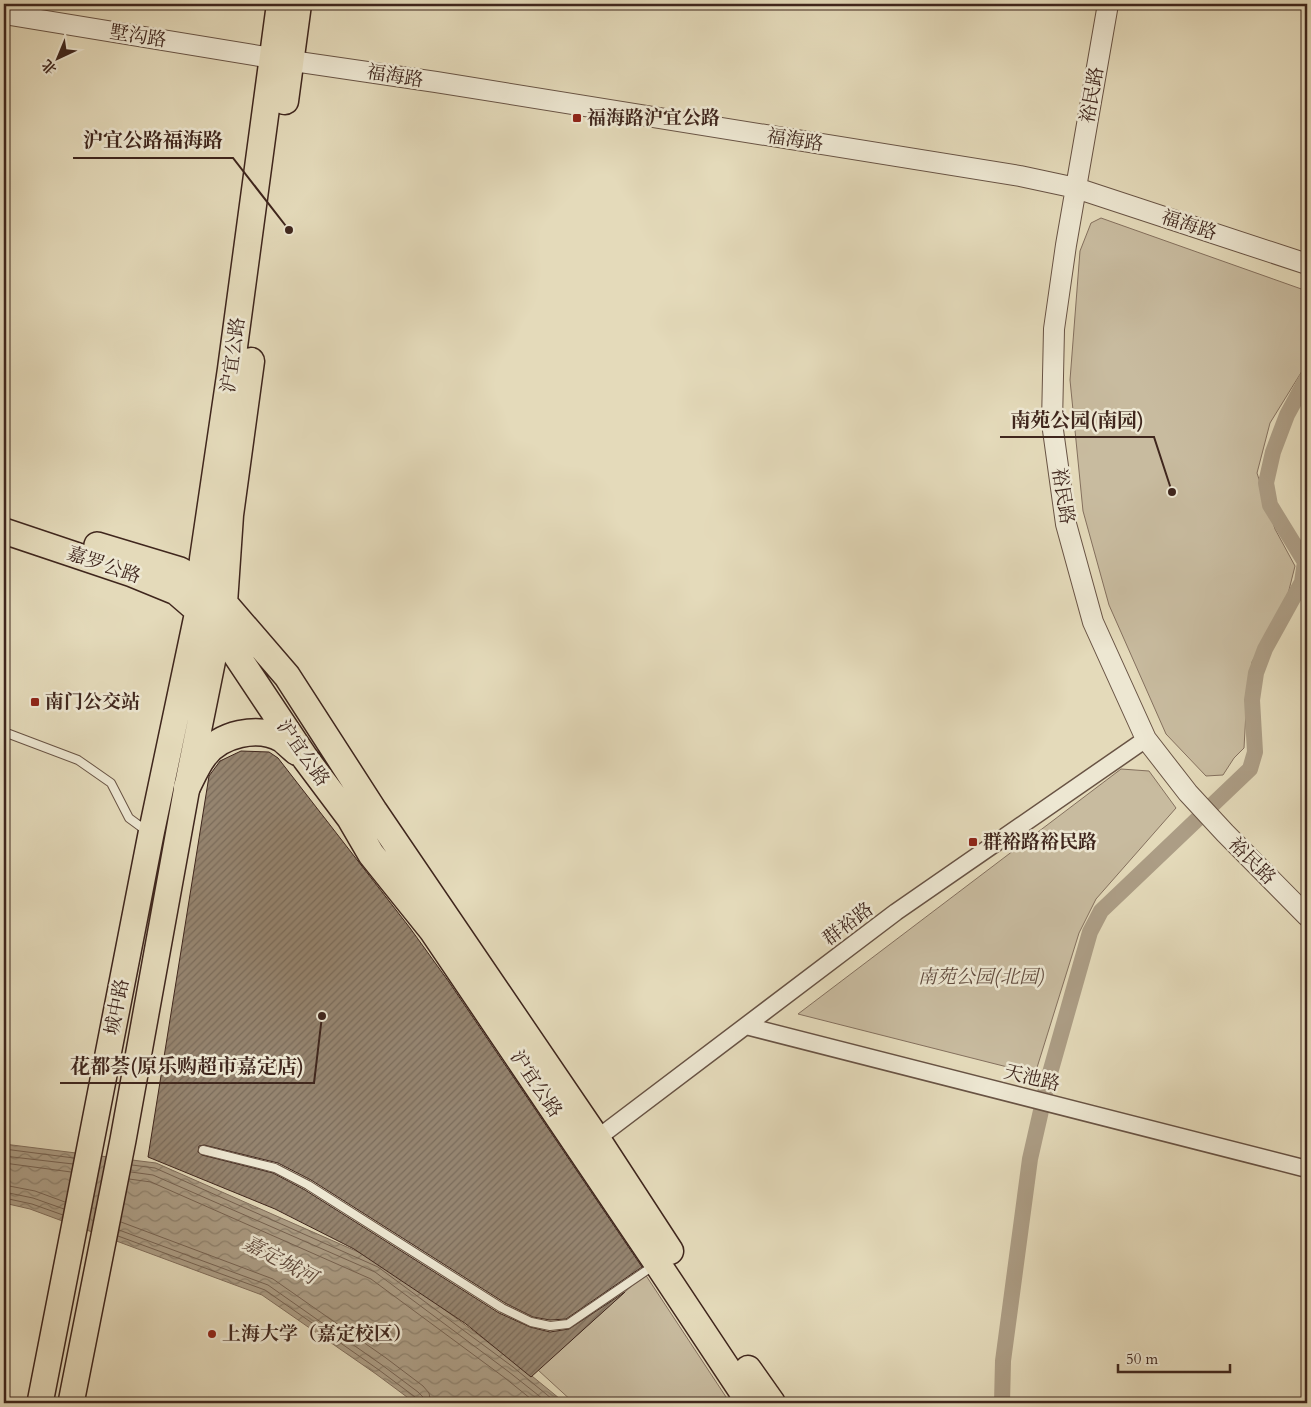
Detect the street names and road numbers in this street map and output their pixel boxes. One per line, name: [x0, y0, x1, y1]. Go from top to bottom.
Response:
street label: 墅沟路: [108, 19, 168, 53]
street label: 福海路: [365, 59, 425, 93]
street label: 裕民路: [1074, 65, 1110, 125]
street label: 福海路: [765, 123, 825, 157]
street label: 福海路: [1158, 204, 1220, 246]
street label: 沪宜公路: [215, 316, 251, 394]
street label: 裕民路: [1046, 466, 1080, 526]
street label: 嘉罗公路: [64, 540, 144, 590]
street label: 沪宜公路: [271, 714, 335, 792]
street label: 裕民路: [1223, 832, 1281, 890]
street label: 群裕路: [817, 896, 879, 952]
street label: 城中路: [99, 977, 135, 1037]
street label: 沪宜公路: [504, 1045, 568, 1123]
street label: 天池路: [1001, 1058, 1063, 1098]

